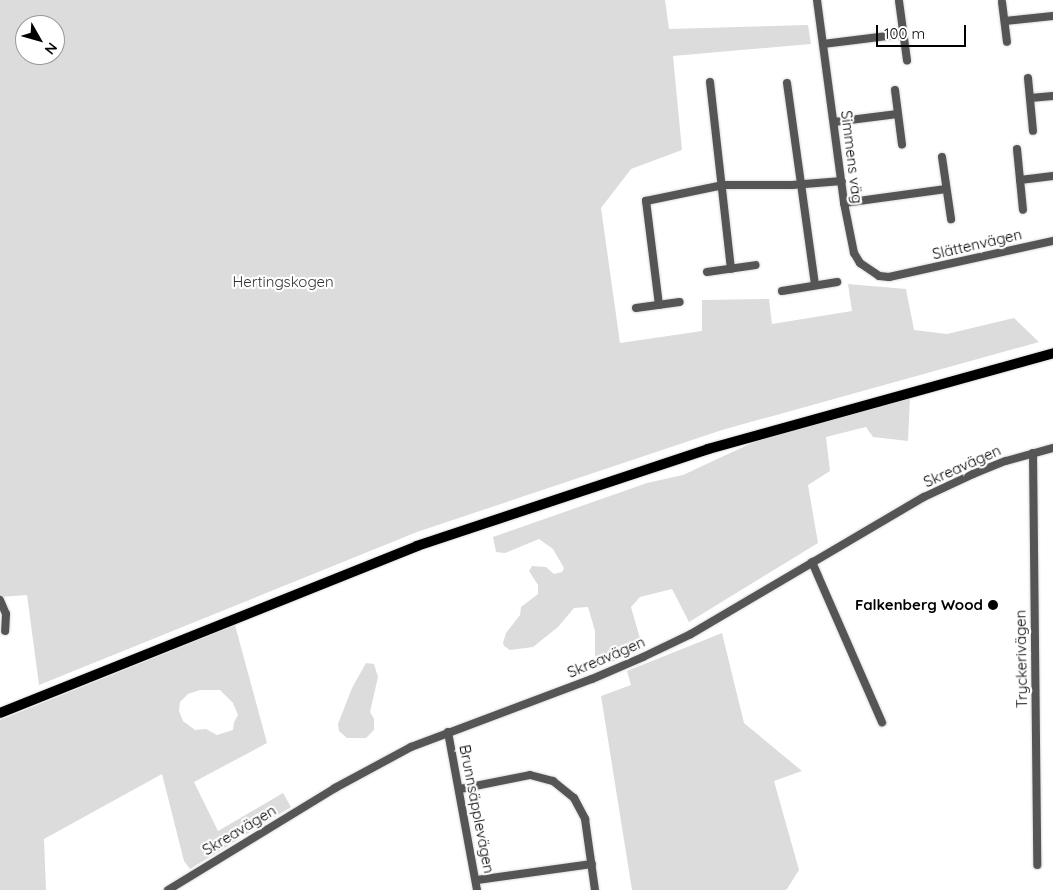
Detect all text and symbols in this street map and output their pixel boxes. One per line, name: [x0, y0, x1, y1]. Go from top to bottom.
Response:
north arrow: [15, 15, 65, 65]
scale bar: [878, 15, 968, 47]
text: 100 m: [884, 24, 925, 43]
text: N: [41, 39, 61, 58]
street label: Simmens väg: [837, 109, 867, 205]
street label: Slättenvägen: [930, 225, 1024, 263]
park label: Hertingskogen: [232, 273, 334, 291]
street label: Skreavägen: [921, 441, 1003, 491]
place label: Falkenberg Wood: [855, 596, 983, 614]
marker: Falkenberg Wood: [987, 599, 999, 611]
street label: Tryckerivägen: [1011, 610, 1031, 708]
street label: Skreavägen: [564, 633, 648, 681]
street label: Brunnsäpplevägen: [456, 743, 498, 875]
street label: Skreavägen: [199, 801, 279, 859]

